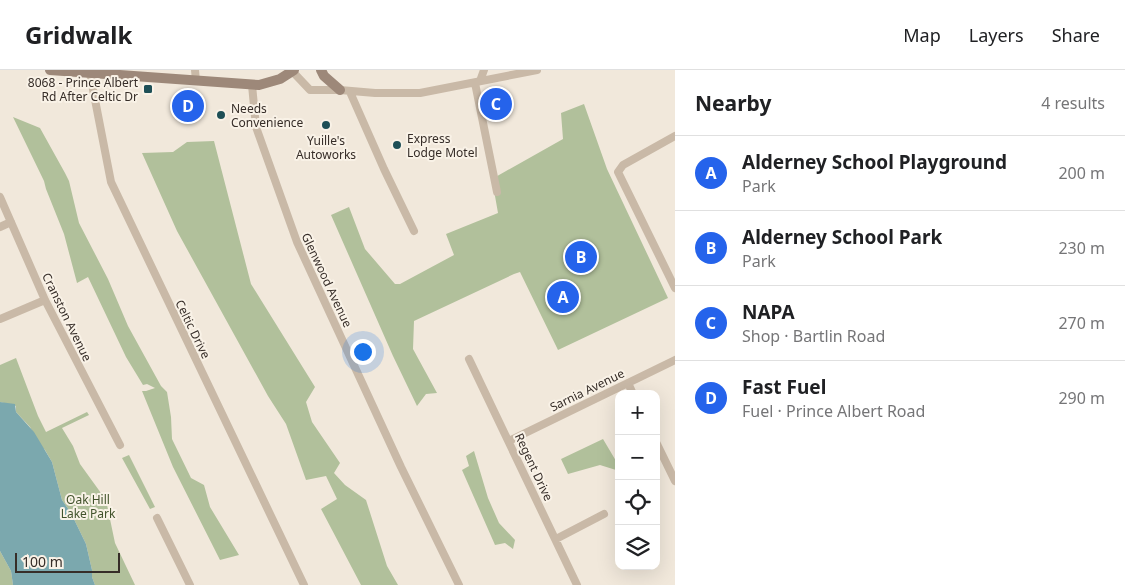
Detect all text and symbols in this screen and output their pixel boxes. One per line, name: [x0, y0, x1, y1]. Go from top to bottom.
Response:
text: Gridwalk: [25, 18, 132, 51]
text: Map: [903, 23, 941, 47]
text: Layers: [969, 23, 1024, 47]
text: Share: [1052, 23, 1100, 47]
place label: 8068 - Prince Albert Rd After Celtic Dr: [28, 74, 139, 105]
marker: 8068 - Prince Albert Rd After Celtic Dr: [142, 83, 154, 95]
pin: C: [480, 85, 512, 123]
pin: D: [172, 87, 204, 125]
text: Nearby: [695, 89, 771, 117]
text: 4 results: [1041, 92, 1105, 114]
place label: Needs Convenience: [231, 100, 304, 131]
marker: Needs Convenience: [215, 109, 227, 121]
marker: Yuille's Autoworks: [320, 119, 332, 131]
place label: Express Lodge Motel: [407, 130, 478, 161]
place label: Yuille's Autoworks: [296, 132, 356, 163]
marker: Express Lodge Motel: [391, 139, 403, 151]
text: Alderney School Playground: [742, 149, 1007, 175]
text: A: [705, 162, 717, 184]
text: 200 m: [1058, 162, 1105, 184]
text: Park: [742, 175, 776, 197]
text: Alderney School Park: [742, 224, 942, 250]
street label: Glenwood Avenue: [298, 230, 356, 330]
text: B: [706, 237, 716, 259]
text: 230 m: [1058, 237, 1105, 259]
pin: B: [565, 238, 597, 276]
text: Park: [742, 250, 776, 272]
street label: Cranston Avenue: [38, 270, 96, 364]
pin: A: [547, 278, 579, 316]
street label: Celtic Drive: [171, 297, 215, 361]
text: NAPA: [742, 299, 795, 325]
text: C: [706, 312, 716, 334]
text: 270 m: [1058, 312, 1105, 334]
text: Shop · Bartlin Road: [742, 325, 885, 347]
your location: [350, 339, 376, 365]
street label: Sarnia Avenue: [547, 365, 627, 415]
text: Fast Fuel: [742, 374, 826, 400]
text: D: [705, 387, 717, 409]
text: 290 m: [1058, 387, 1105, 409]
map controls: [615, 390, 660, 570]
button: +: [615, 390, 660, 435]
text: Fuel · Prince Albert Road: [742, 400, 925, 422]
street label: Regent Drive: [511, 430, 557, 504]
button: −: [615, 435, 660, 480]
button: locate: [615, 480, 660, 525]
park label: Oak Hill Lake Park: [61, 491, 116, 522]
button: layers: [615, 525, 660, 570]
scale bar: [15, 550, 120, 573]
text: 100 m: [22, 552, 63, 571]

